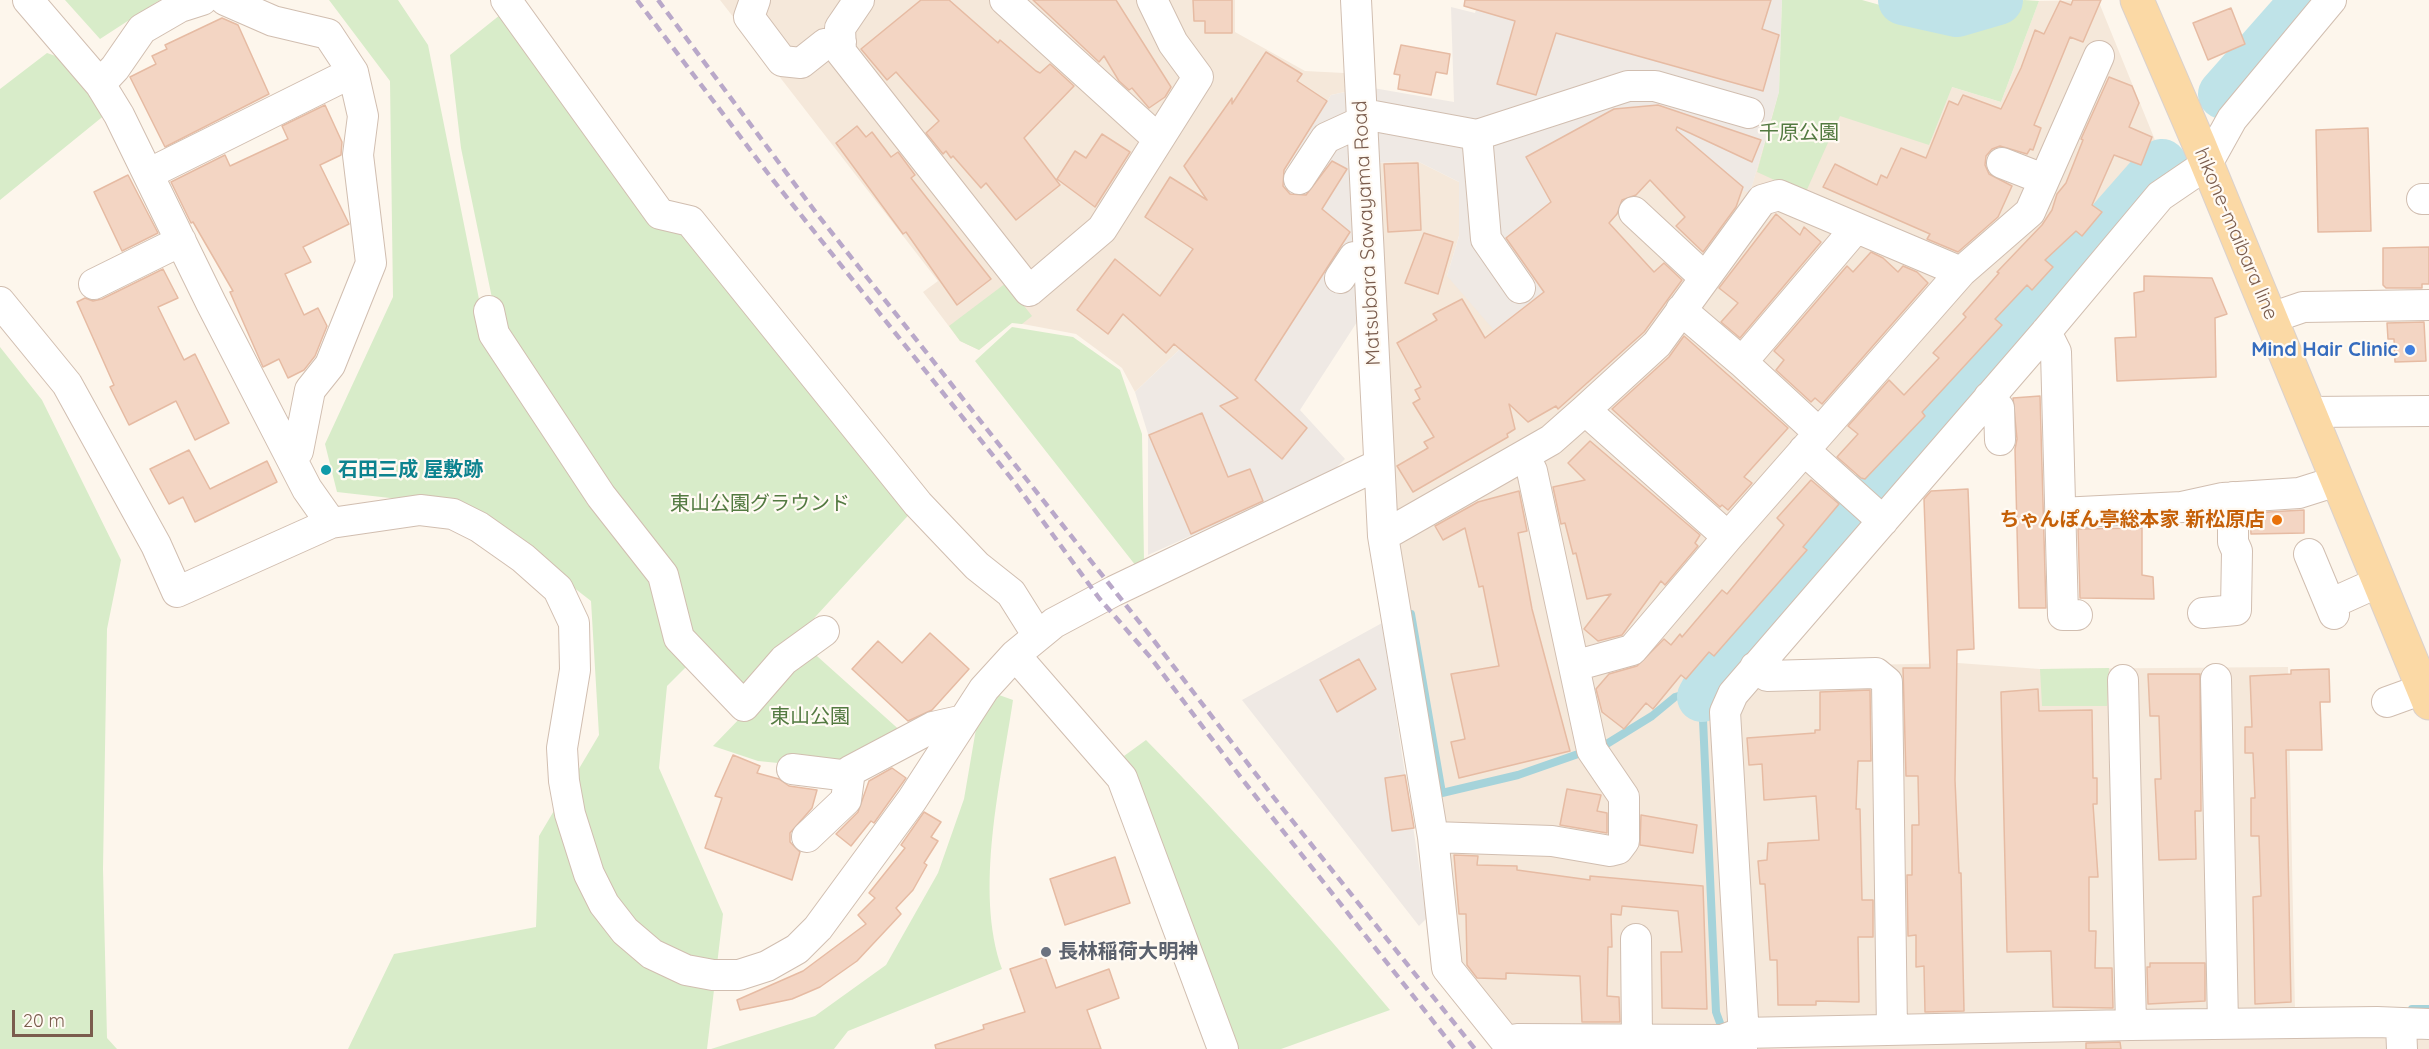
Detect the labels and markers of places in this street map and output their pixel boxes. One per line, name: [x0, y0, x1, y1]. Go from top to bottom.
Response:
place label: Mind Hair Clinic: [2251, 338, 2398, 362]
marker: Mind Hair Clinic: [2403, 343, 2417, 357]
place label: 石田三成 屋敷跡: [338, 458, 484, 482]
marker: 石田三成 屋敷跡: [319, 463, 333, 477]
place label: ちゃんぽん亭総本家 新松原店: [1999, 508, 2265, 532]
marker: ちゃんぽん亭総本家 新松原店: [2270, 513, 2284, 527]
place label: 長林稲荷大明神: [1058, 940, 1198, 964]
marker: 長林稲荷大明神: [1039, 945, 1053, 959]

